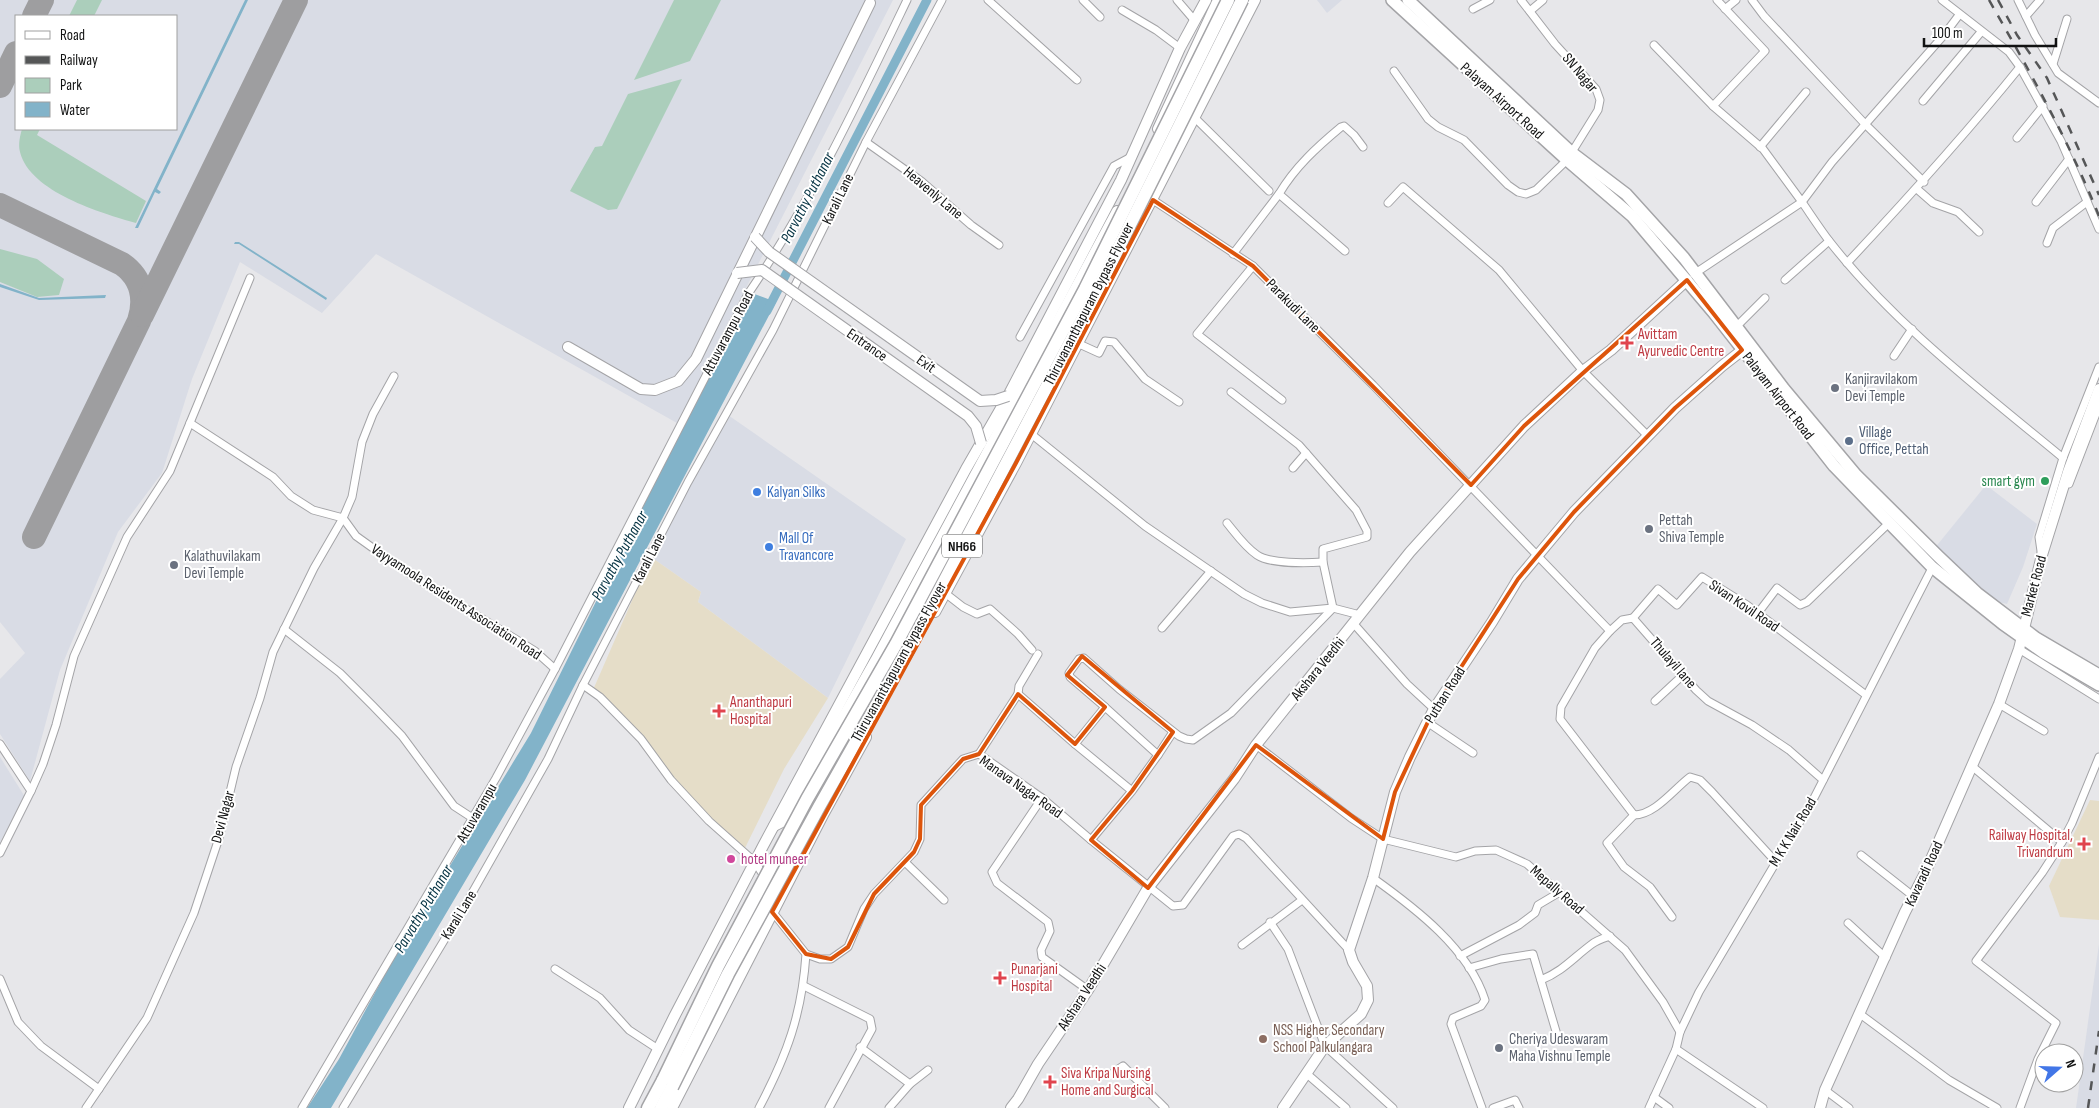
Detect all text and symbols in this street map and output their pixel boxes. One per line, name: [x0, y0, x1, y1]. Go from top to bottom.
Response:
legend: [15, 15, 178, 130]
scale bar: [1924, 15, 2056, 47]
text: 100 m: [1932, 24, 1963, 43]
text: Road: [60, 26, 85, 45]
street label: SN Nagar: [1558, 49, 1602, 97]
text: Railway: [60, 51, 98, 70]
street label: Palayam Airport Road: [1456, 58, 1548, 144]
text: Park: [60, 76, 82, 95]
text: Water: [60, 101, 91, 120]
water label: Parvathy Puthanar: [777, 149, 839, 246]
street label: Heavenly Lane: [899, 163, 967, 223]
street label: Karali Lane: [818, 170, 858, 228]
street label: Thiruvananthapuram Bypass Flyover: [1040, 219, 1139, 389]
street label: Parakudi Lane: [1262, 275, 1324, 337]
street label: Attuvarampu Road: [697, 288, 758, 379]
street label: Entrance: [843, 324, 891, 366]
place label: Avittam Ayurvedic Centre: [1637, 325, 1724, 361]
marker: Avittam Ayurvedic Centre: [1620, 336, 1634, 350]
street label: Palayam Airport Road: [1738, 348, 1818, 444]
street label: Exit: [913, 351, 940, 378]
place label: Kanjiravilakom Devi Temple: [1845, 370, 1918, 406]
marker: Kanjiravilakom Devi Temple: [1829, 382, 1841, 394]
place label: Village Office, Pettah: [1859, 423, 1929, 459]
marker: Village Office, Pettah: [1843, 435, 1855, 447]
place label: smart gym: [1982, 472, 2035, 491]
marker: smart gym: [2039, 475, 2051, 487]
place label: Kalyan Silks: [767, 483, 825, 502]
marker: Kalyan Silks: [751, 486, 763, 498]
water label: Parvathy Puthanar: [588, 508, 653, 604]
place label: Pettah Shiva Temple: [1659, 511, 1724, 547]
marker: Pettah Shiva Temple: [1643, 523, 1655, 535]
street label: Karali Lane: [628, 529, 670, 587]
place label: Mall Of Travancore: [779, 529, 834, 565]
road number: NH66: [942, 534, 982, 558]
street label: Vayyamoola Residents Association Road: [367, 540, 545, 664]
marker: Mall Of Travancore: [763, 541, 775, 553]
place label: Kalathuvilakam Devi Temple: [184, 547, 261, 583]
street label: Market Road: [2017, 553, 2051, 619]
marker: Kalathuvilakam Devi Temple: [168, 559, 180, 571]
street label: Sivan Kovil Road: [1705, 576, 1783, 636]
street label: Thiruvananthapuram Bypass Flyover: [847, 578, 951, 746]
street label: Akshara Veedhi: [1286, 633, 1349, 705]
street label: Thulayil lane: [1646, 633, 1700, 693]
street label: Puthan Road: [1420, 663, 1470, 727]
place label: Ananthapuri Hospital: [729, 693, 792, 729]
marker: Ananthapuri Hospital: [712, 704, 726, 718]
street label: Manava Nagar Road: [976, 751, 1066, 823]
street label: Attuvarampu: [452, 780, 502, 847]
street label: Devi Nagar: [207, 788, 239, 845]
street label: M K K Nair Road: [1765, 794, 1821, 870]
place label: Railway Hospital, Trivandrum: [1989, 826, 2073, 862]
marker: Railway Hospital, Trivandrum: [2077, 837, 2091, 851]
street label: Kavaradi Road: [1901, 838, 1947, 910]
place label: hotel muneer: [741, 850, 809, 869]
marker: hotel muneer: [725, 853, 737, 865]
water label: Parvathy Puthanar: [390, 861, 458, 956]
street label: Mepally Road: [1526, 861, 1588, 919]
street label: Karali Lane: [437, 887, 481, 943]
place label: Punarjani Hospital: [1011, 960, 1058, 996]
street label: Akshara Veedhi: [1053, 960, 1111, 1035]
marker: Punarjani Hospital: [993, 971, 1007, 985]
place label: NSS Higher Secondary School Palkulangara: [1273, 1021, 1385, 1057]
place label: Cheriya Udeswaram Maha Vishnu Temple: [1509, 1030, 1610, 1066]
marker: NSS Higher Secondary School Palkulangara: [1257, 1033, 1269, 1045]
marker: Cheriya Udeswaram Maha Vishnu Temple: [1493, 1042, 1505, 1054]
north arrow: [2034, 1043, 2084, 1093]
text: N: [2061, 1057, 2080, 1070]
place label: Siva Kripa Nursing Home and Surgical: [1061, 1064, 1153, 1100]
marker: Siva Kripa Nursing Home and Surgical: [1043, 1075, 1057, 1089]

